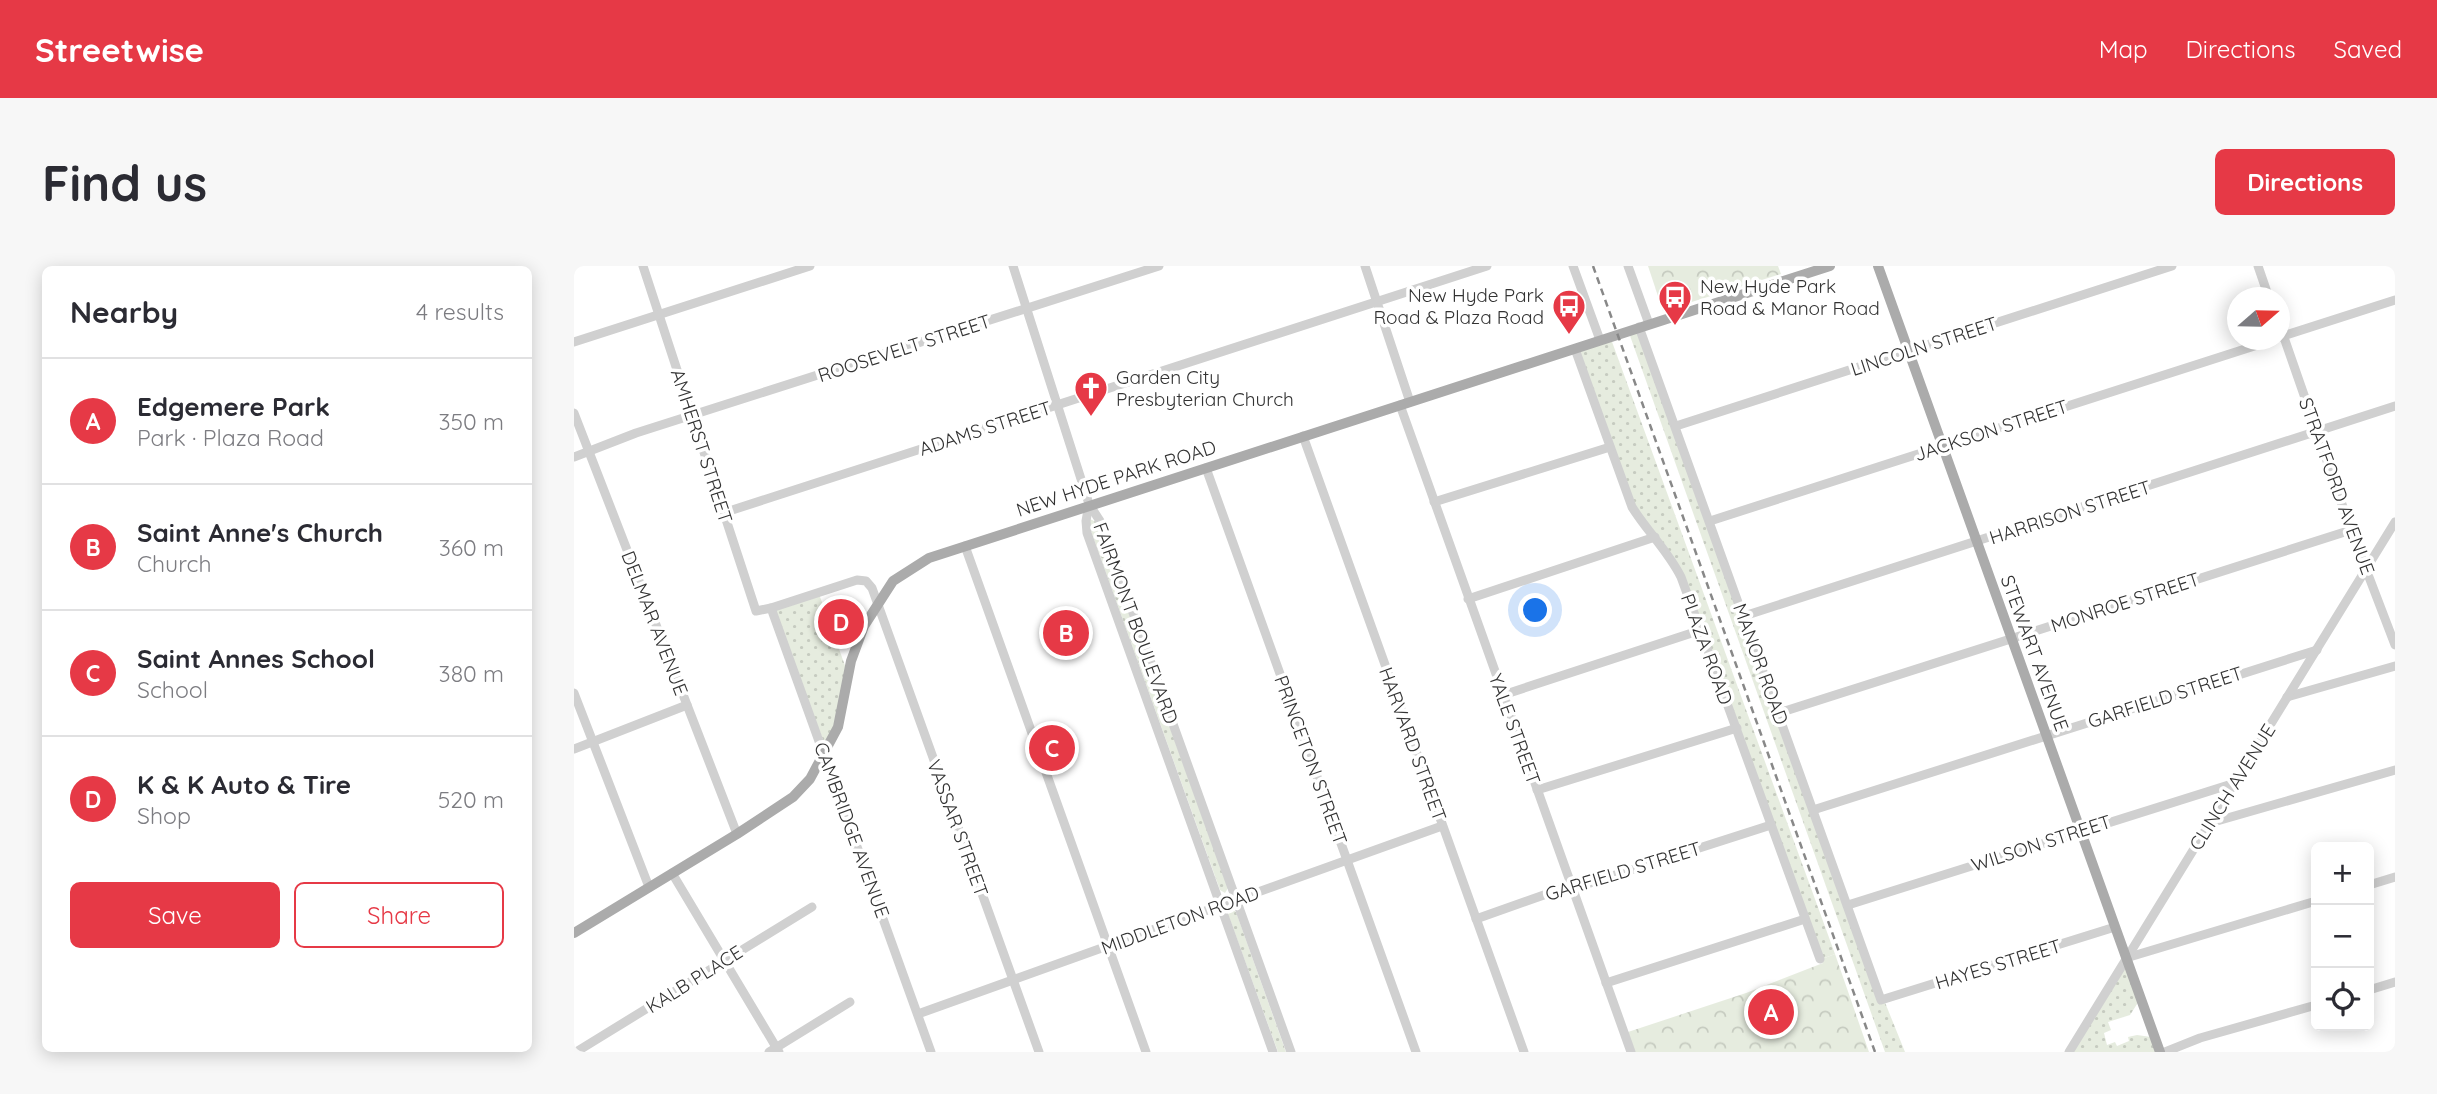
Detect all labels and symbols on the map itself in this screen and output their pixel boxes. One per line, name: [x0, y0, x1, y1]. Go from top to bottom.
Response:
place label: New Hyde Park Road & Manor Road: [1700, 274, 1880, 320]
bus stop icon: New Hyde Park Road & Manor Road: [1656, 278, 1694, 327]
place label: New Hyde Park Road & Plaza Road: [1373, 283, 1544, 329]
bus stop icon: New Hyde Park Road & Plaza Road: [1550, 287, 1588, 336]
north arrow: [2227, 287, 2290, 350]
street label: ROOSEVELT STREET: [815, 309, 993, 387]
street label: LINCOLN STREET: [1848, 311, 2000, 381]
place label: Garden City Presbyterian Church: [1116, 365, 1294, 411]
street label: AMHERST STREET: [666, 366, 738, 526]
church icon: Garden City Presbyterian Church: [1072, 369, 1110, 418]
street label: JACKSON STREET: [1911, 394, 2071, 466]
street label: STRATFORD AVENUE: [2294, 394, 2380, 578]
street label: ADAMS STREET: [916, 395, 1054, 461]
street label: NEW HYDE PARK ROAD: [1013, 434, 1219, 522]
street label: HARRISON STREET: [1986, 475, 2154, 549]
street label: FAIRMONT BOULEVARD: [1088, 519, 1184, 727]
street label: DELMAR AVENUE: [616, 547, 694, 699]
street label: MONROE STREET: [2048, 567, 2202, 637]
street label: STEWART AVENUE: [1996, 572, 2074, 734]
street label: PLAZA ROAD: [1676, 590, 1738, 708]
your location: [1518, 593, 1552, 627]
pin: D: [818, 596, 864, 648]
street label: MANOR ROAD: [1728, 600, 1794, 728]
pin: B: [1043, 607, 1089, 659]
street label: GARFIELD STREET: [2085, 661, 2245, 733]
street label: HARVARD STREET: [1374, 664, 1452, 824]
street label: YALE STREET: [1484, 670, 1546, 788]
street label: PRINCETON STREET: [1269, 672, 1353, 848]
street label: CLINCH AVENUE: [2184, 719, 2280, 855]
pin: C: [1029, 722, 1075, 774]
street label: CAMBRIDGE AVENUE: [809, 739, 895, 921]
street label: VASSAR STREET: [922, 756, 994, 900]
street label: WILSON STREET: [1968, 809, 2114, 877]
street label: GARFIELD STREET: [1542, 836, 1704, 906]
street label: MIDDLETON ROAD: [1098, 880, 1262, 960]
street label: HAYES STREET: [1932, 933, 2064, 995]
street label: KALB PLACE: [641, 940, 747, 1018]
pin: A: [1748, 986, 1794, 1038]

